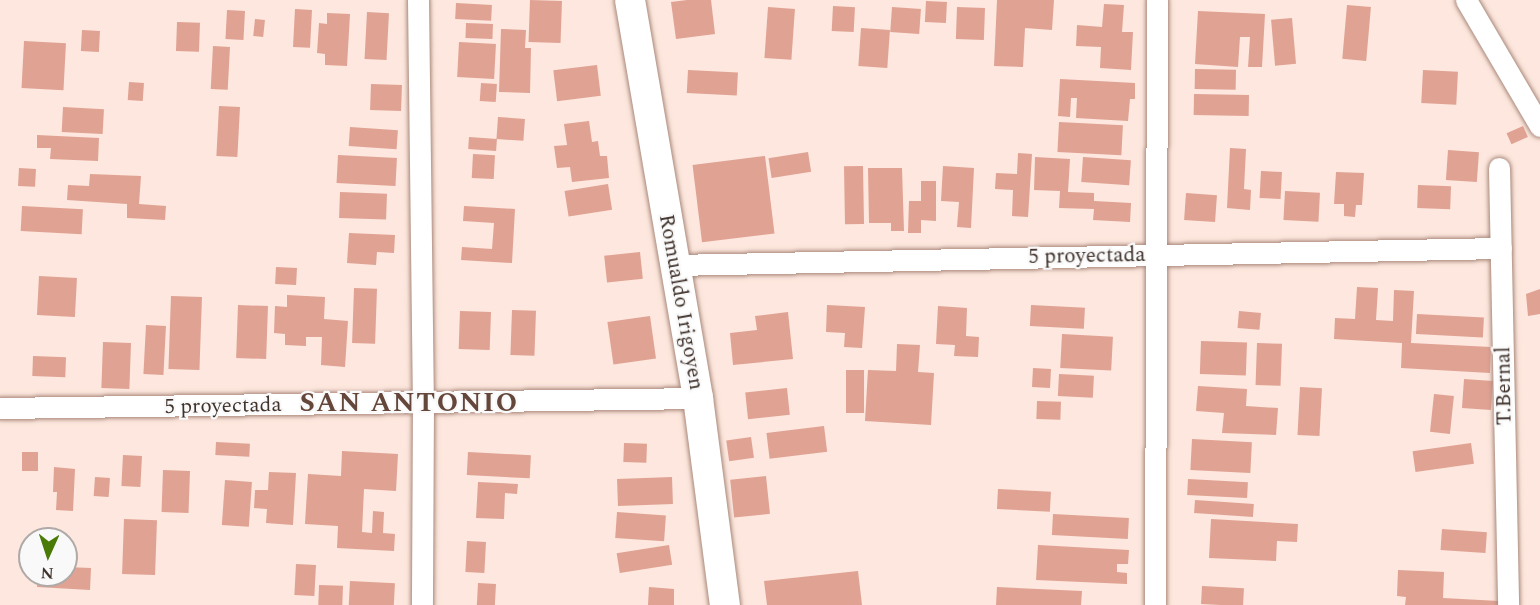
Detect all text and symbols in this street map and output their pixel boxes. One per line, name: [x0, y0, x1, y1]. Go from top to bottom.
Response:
street label: Romualdo Irigoyen: [653, 212, 709, 392]
street label: 5 proyectada: [1028, 242, 1146, 270]
street label: T.Bernal: [1491, 346, 1517, 426]
district label: SAN ANTONIO: [300, 388, 518, 420]
street label: 5 proyectada: [164, 392, 282, 420]
north arrow: [18, 527, 78, 587]
text: N: [40, 561, 54, 585]

